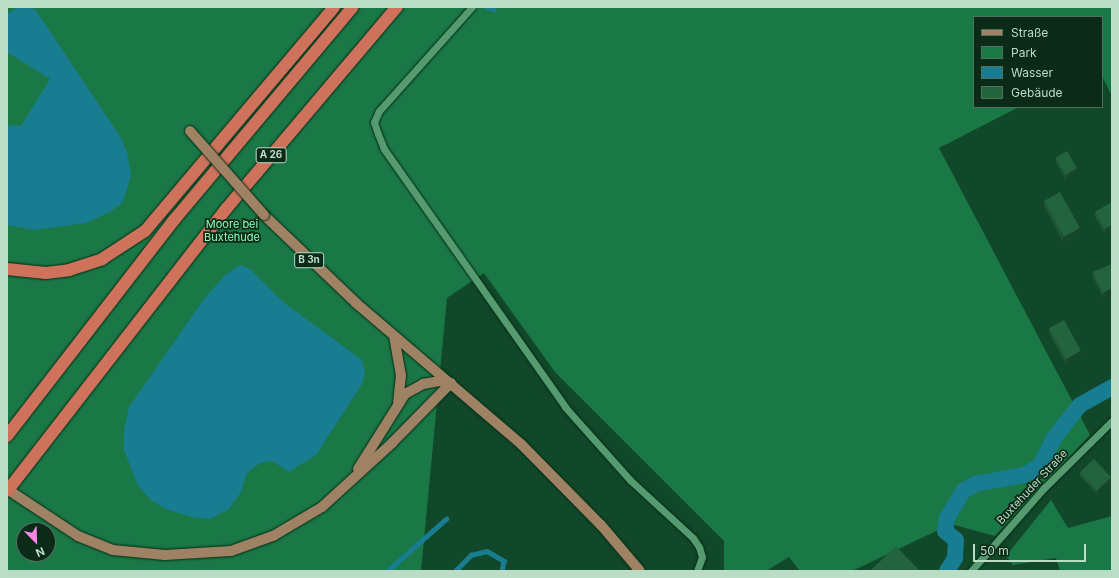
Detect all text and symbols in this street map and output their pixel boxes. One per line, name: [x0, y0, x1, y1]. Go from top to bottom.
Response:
legend: [973, 16, 1103, 108]
text: Straße: [1011, 25, 1048, 40]
text: Park: [1011, 45, 1037, 60]
text: Wasser: [1011, 65, 1053, 80]
text: Gebäude: [1011, 85, 1063, 100]
road number: A 26: [255, 147, 287, 163]
park label: Moore bei Buxtehude: [204, 218, 260, 244]
road number: B 3n: [294, 252, 324, 268]
street label: Buxtehuder Straße: [994, 447, 1070, 527]
north arrow: [16, 522, 56, 562]
scale bar: [975, 536, 1088, 562]
text: 50 m: [980, 543, 1009, 558]
text: N: [34, 544, 47, 560]

